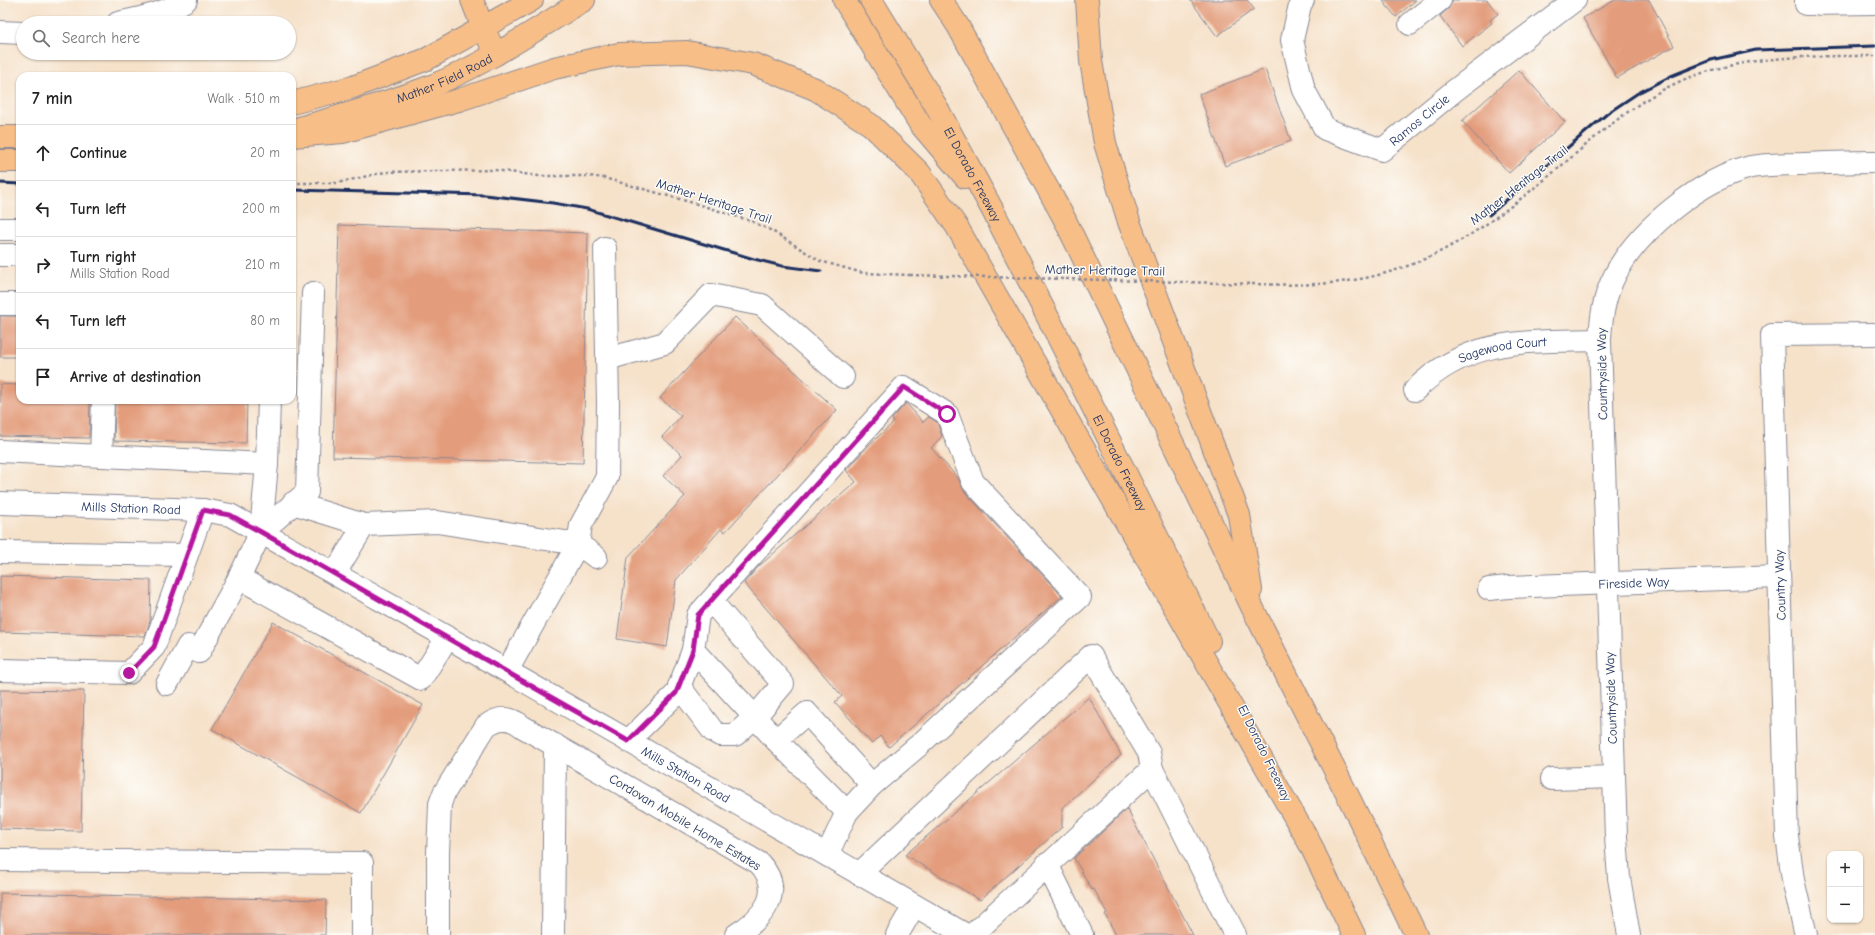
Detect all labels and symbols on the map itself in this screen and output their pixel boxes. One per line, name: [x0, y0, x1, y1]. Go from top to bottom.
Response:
street label: Mather Field Road: [394, 50, 495, 106]
street label: Ramos Circle: [1386, 90, 1452, 149]
street label: El Dorado Freeway: [941, 124, 1005, 224]
street label: Mather Heritage Trail: [1467, 142, 1571, 228]
street label: Mather Heritage Trail: [654, 175, 774, 227]
street label: Mather Heritage Trail: [1045, 261, 1165, 279]
street label: Countryside Way: [1594, 327, 1610, 420]
street label: Sagewood Court: [1456, 334, 1548, 366]
route start: [938, 405, 956, 423]
street label: El Dorado Freeway: [1090, 412, 1151, 513]
street label: Mills Station Road: [81, 498, 181, 517]
street label: Country Way: [1771, 549, 1789, 621]
street label: Fireside Way: [1598, 574, 1670, 591]
street label: Countryside Way: [1602, 651, 1620, 744]
route end: [120, 664, 138, 682]
street label: El Dorado Freeway: [1235, 702, 1295, 804]
street label: Mills Station Road: [639, 743, 733, 805]
street label: Cordovan Mobile Home Estates: [606, 771, 764, 873]

